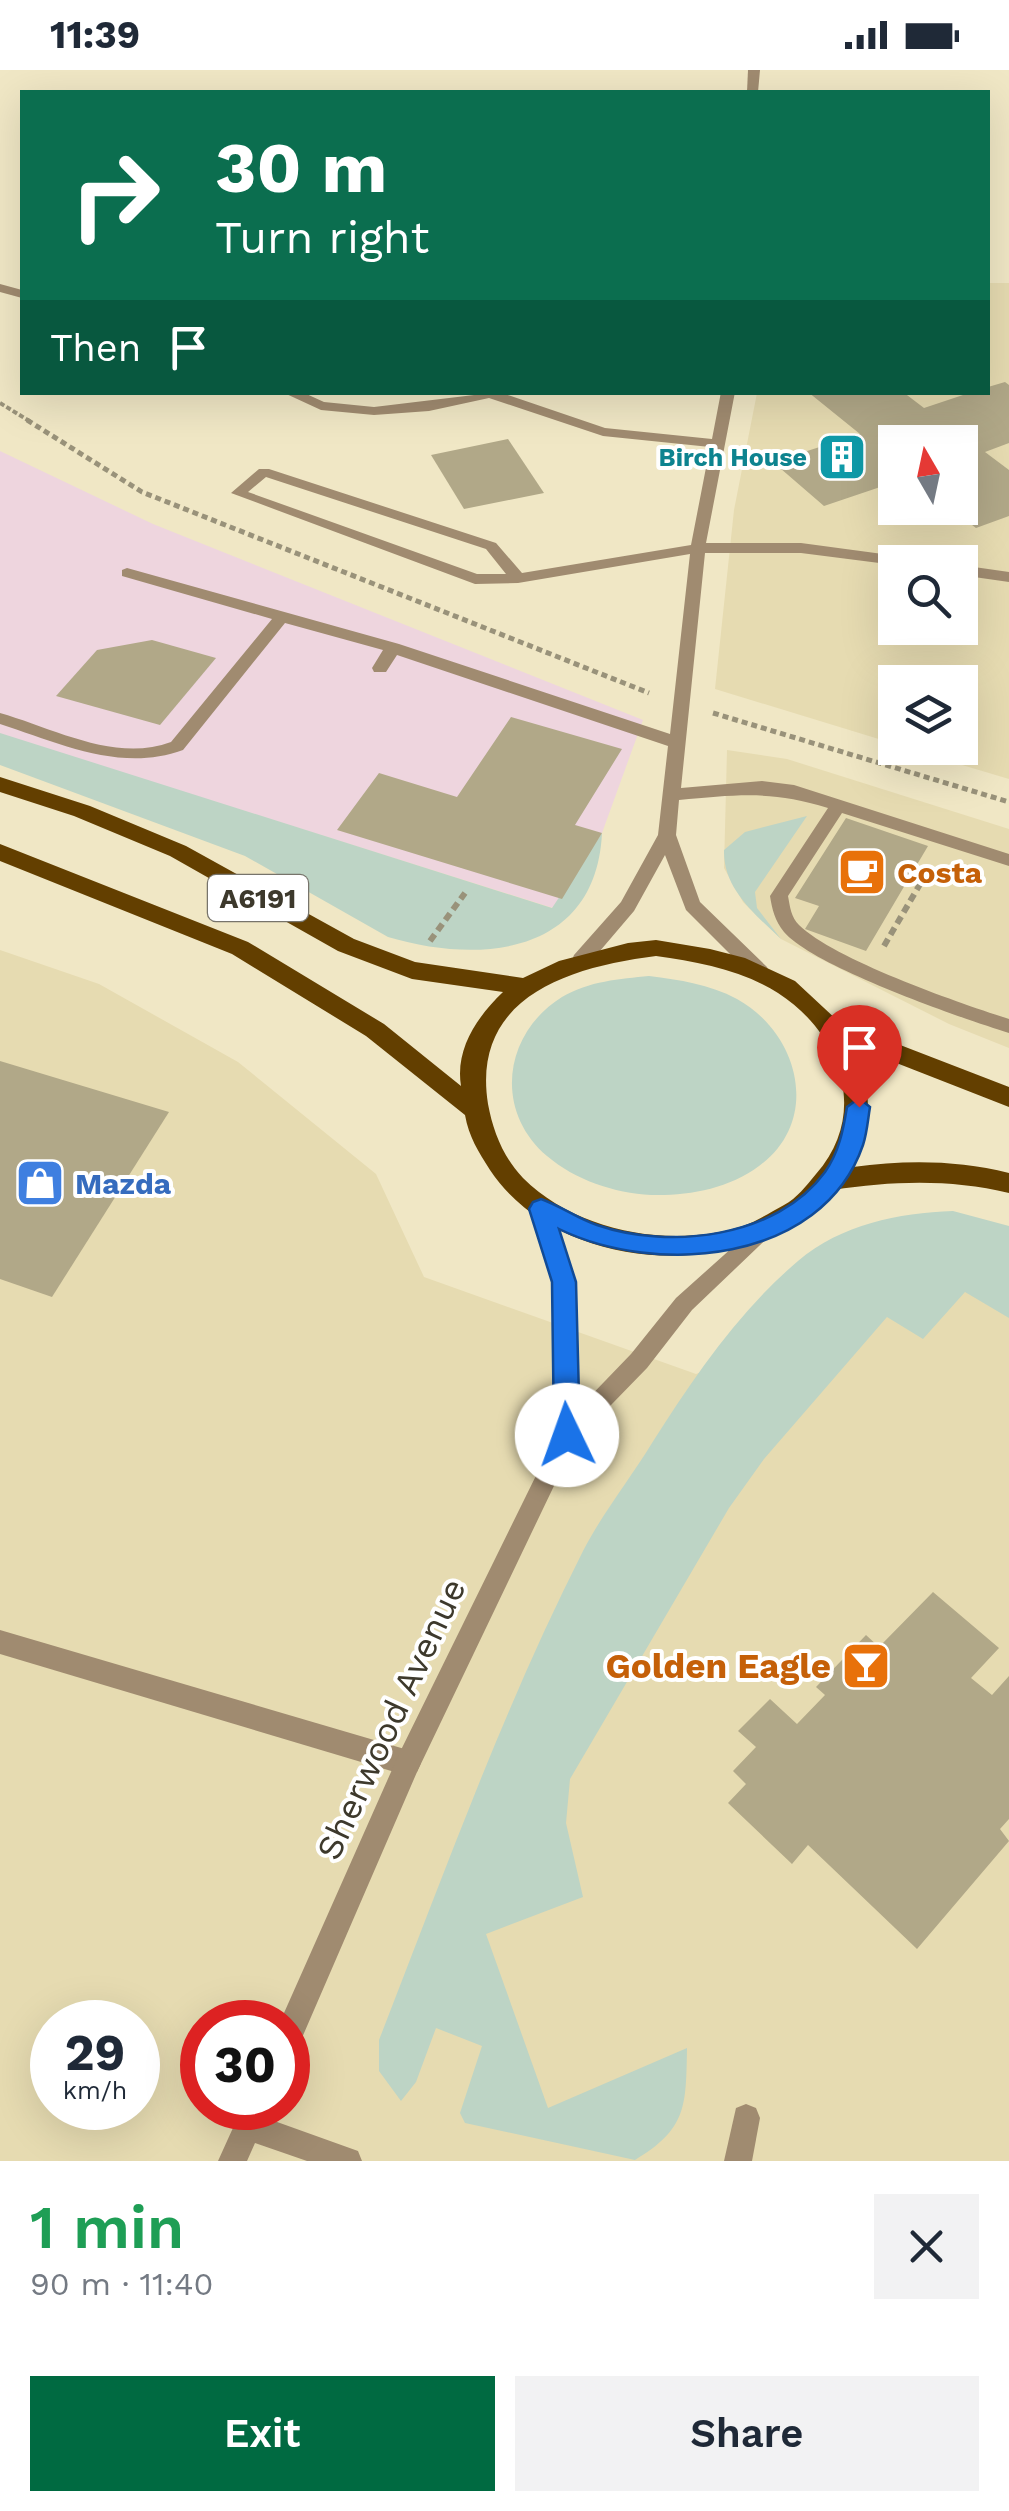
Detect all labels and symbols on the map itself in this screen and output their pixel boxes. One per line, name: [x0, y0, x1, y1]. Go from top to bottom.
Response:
north arrow: [878, 425, 978, 525]
building icon: Birch House: [816, 431, 868, 483]
place label: Birch House: [659, 443, 807, 472]
cafe icon: Costa: [836, 846, 888, 898]
place label: Costa: [897, 855, 983, 890]
road number: A6191: [208, 875, 308, 921]
pin: [817, 1005, 902, 1108]
shop icon: Mazda: [14, 1157, 66, 1209]
place label: Mazda: [75, 1166, 172, 1201]
position arrow: [515, 1383, 619, 1487]
street label: Sherwood Avenue: [307, 1572, 475, 1866]
bar icon: Golden Eagle: [840, 1640, 892, 1692]
place label: Golden Eagle: [606, 1645, 831, 1687]
speed limit sign: 30: [180, 2000, 310, 2130]

